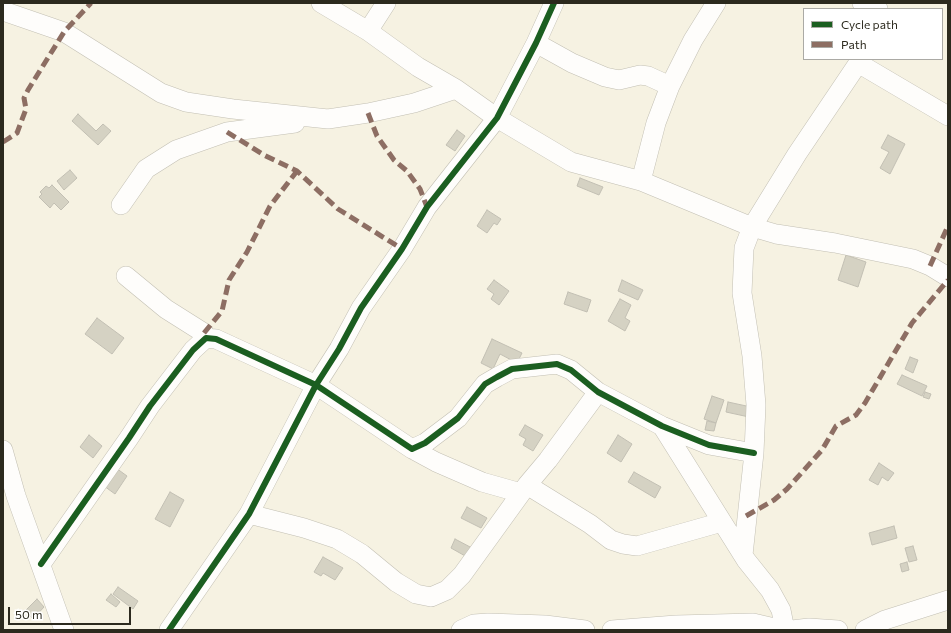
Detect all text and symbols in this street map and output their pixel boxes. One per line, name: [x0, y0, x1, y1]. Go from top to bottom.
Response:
legend: [803, 8, 943, 60]
text: Cycle path: [841, 17, 898, 31]
text: Path: [841, 37, 867, 51]
scale bar: [10, 599, 133, 625]
text: 50 m: [15, 607, 43, 621]

